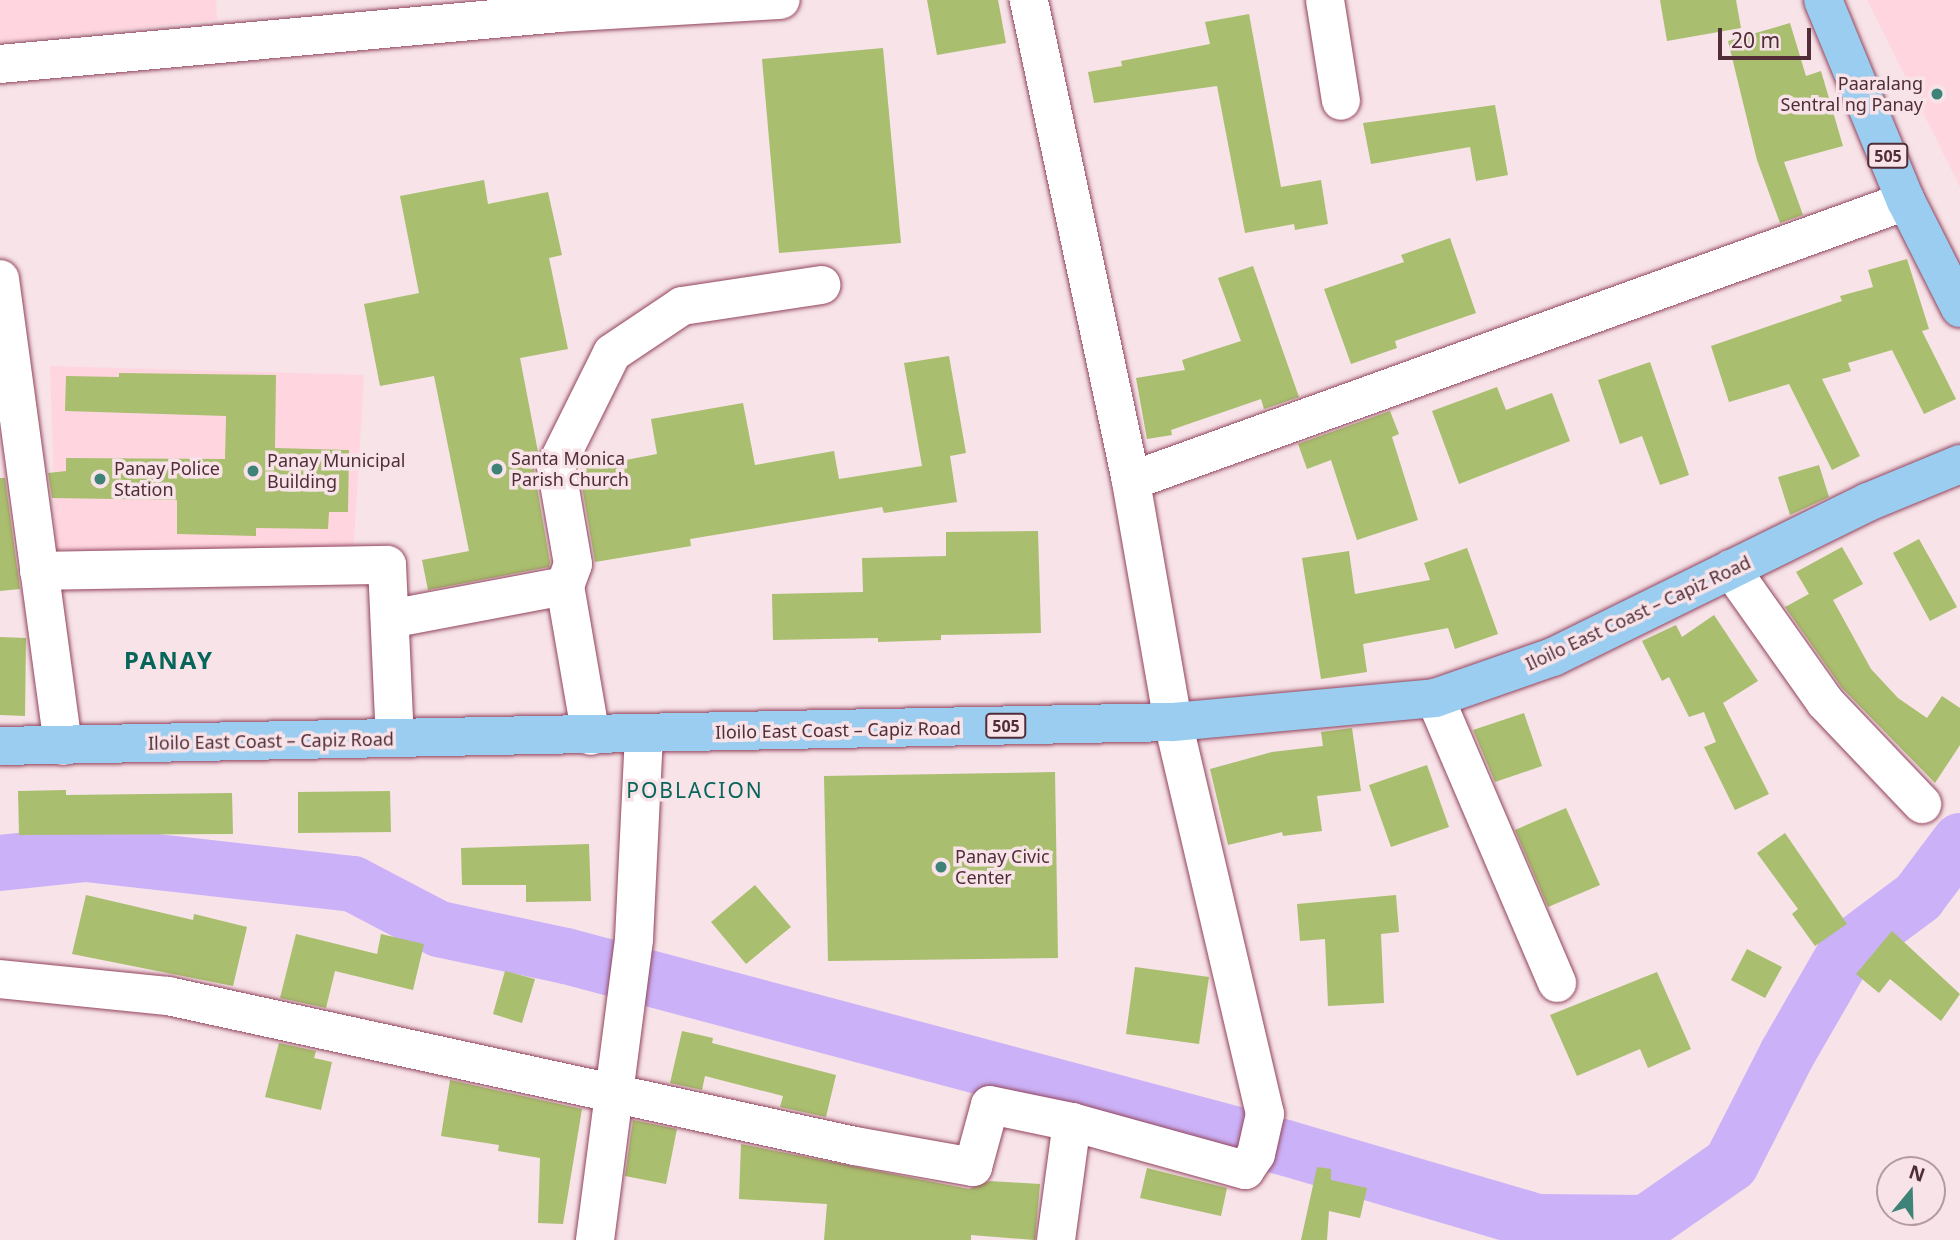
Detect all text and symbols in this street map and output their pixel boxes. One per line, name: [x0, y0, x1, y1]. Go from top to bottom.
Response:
scale bar: [1722, 14, 1815, 58]
text: 20 m: [1731, 26, 1780, 54]
place label: Paaralang Sentral ng Panay: [1781, 73, 1923, 116]
marker: Paaralang Sentral ng Panay: [1929, 86, 1945, 102]
road number: 505: [1867, 144, 1909, 168]
place label: Santa Monica Parish Church: [511, 448, 629, 490]
place label: Panay Municipal Building: [267, 450, 405, 492]
place label: Panay Police Station: [114, 458, 220, 500]
marker: Santa Monica Parish Church: [489, 461, 505, 477]
marker: Panay Municipal Building: [245, 463, 261, 479]
marker: Panay Police Station: [92, 471, 108, 487]
street label: Iloilo East Coast – Capiz Road: [1522, 551, 1754, 675]
district label: PANAY: [125, 646, 213, 674]
road number: 505: [985, 713, 1027, 738]
street label: Iloilo East Coast – Capiz Road: [715, 717, 961, 743]
street label: Iloilo East Coast – Capiz Road: [148, 728, 394, 754]
district label: POBLACION: [627, 777, 763, 803]
place label: Panay Civic Center: [955, 846, 1050, 888]
marker: Panay Civic Center: [933, 859, 949, 875]
north arrow: [1876, 1156, 1946, 1226]
text: N: [1906, 1158, 1929, 1188]

